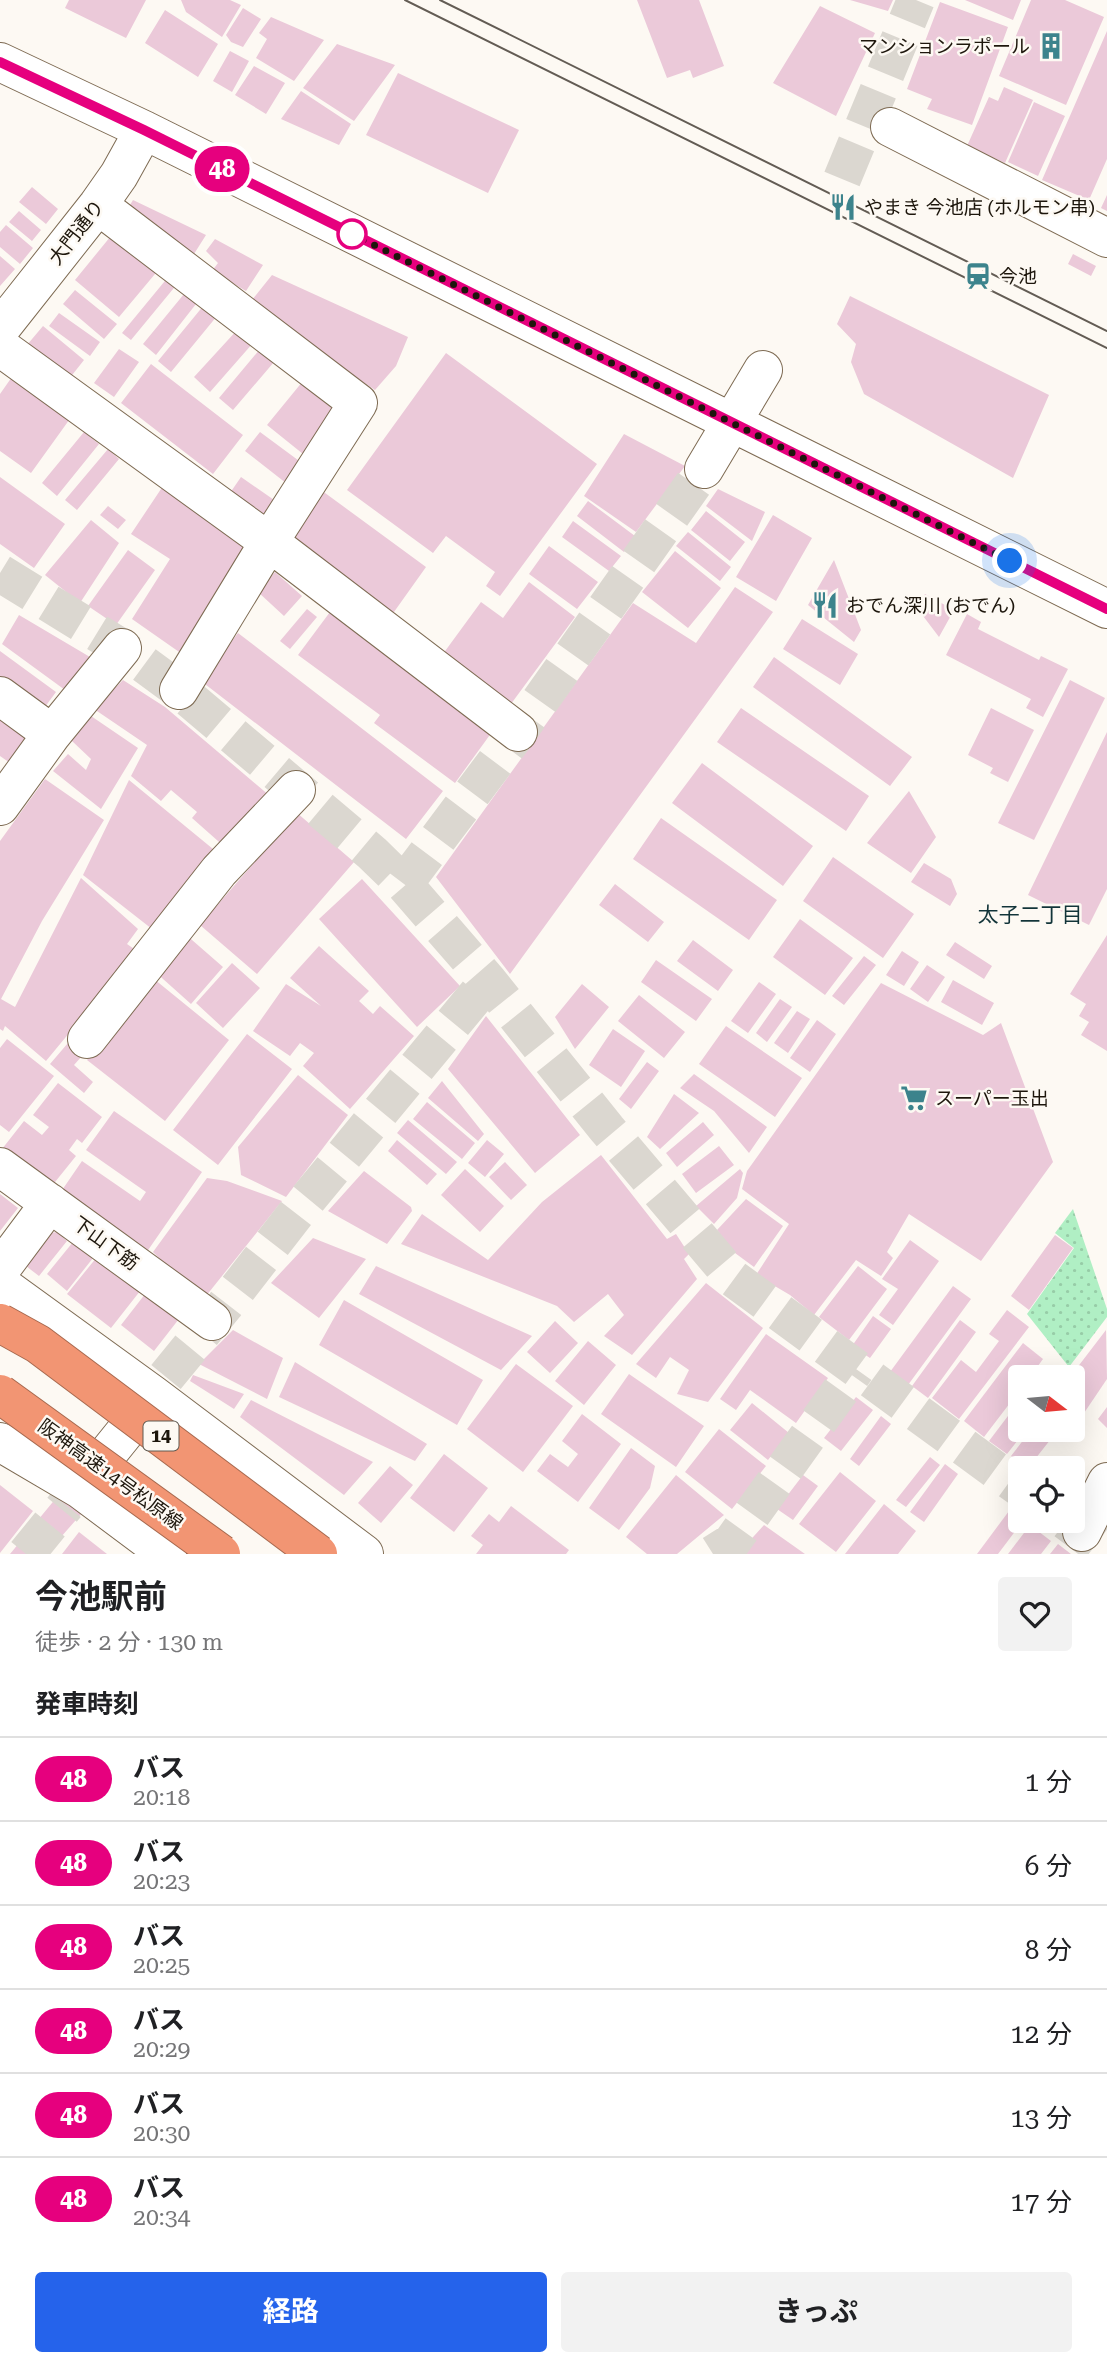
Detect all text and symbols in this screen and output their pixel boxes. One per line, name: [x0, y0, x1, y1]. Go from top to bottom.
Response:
building icon: マンションラポール: [1036, 31, 1066, 61]
place label: マンションラポール: [859, 35, 1030, 58]
line badge: 48: [190, 146, 254, 192]
text: 48: [209, 155, 235, 183]
restaurant icon: やまき 今池店 (ホルモン串): [828, 192, 858, 222]
street label: 大門通り: [44, 195, 109, 269]
place label: やまき 今池店 (ホルモン串): [864, 196, 1095, 219]
unlabelled marker: [337, 219, 367, 249]
station icon: 今池: [963, 261, 993, 291]
place label: 今池: [999, 265, 1037, 288]
your location: [992, 543, 1027, 578]
restaurant icon: おでん深川 (おでん): [810, 590, 840, 620]
place label: おでん深川 (おでん): [846, 594, 1015, 617]
district label: 太子二丁目: [978, 903, 1083, 927]
supermarket icon: スーパー玉出: [899, 1083, 929, 1113]
place label: スーパー玉出: [935, 1087, 1049, 1110]
street label: 下山下筋: [68, 1212, 143, 1275]
north arrow: [1008, 1365, 1085, 1442]
map controls: [1008, 1365, 1085, 1533]
street label: 阪神高速14号松原線: [34, 1414, 188, 1535]
road number: 14: [144, 1422, 178, 1450]
button: locate: [1008, 1456, 1085, 1533]
text: 今池駅前: [35, 1577, 167, 1616]
button: heart: [998, 1577, 1072, 1651]
text: 徒歩 · 2 分 · 130 m: [35, 1629, 223, 1656]
text: 発車時刻: [35, 1689, 139, 1719]
text: バス: [133, 1753, 185, 1783]
text: 48: [60, 1765, 87, 1793]
text: 1 分: [1025, 1767, 1072, 1797]
text: 20:18: [133, 1784, 190, 1811]
text: バス: [133, 1837, 185, 1867]
text: 48: [60, 1849, 87, 1877]
text: 6 分: [1025, 1851, 1072, 1881]
text: 20:23: [133, 1868, 190, 1895]
text: バス: [133, 1921, 185, 1951]
text: 48: [60, 1933, 87, 1961]
text: 8 分: [1025, 1935, 1072, 1965]
text: 20:25: [133, 1952, 190, 1979]
text: バス: [133, 2005, 185, 2035]
text: 48: [60, 2017, 87, 2045]
text: 12 分: [1010, 2019, 1072, 2049]
text: 20:29: [133, 2036, 190, 2063]
text: バス: [133, 2089, 185, 2119]
text: 48: [60, 2101, 87, 2129]
text: 13 分: [1010, 2103, 1072, 2133]
text: 20:30: [133, 2120, 190, 2147]
text: バス: [133, 2173, 185, 2203]
text: 48: [60, 2185, 87, 2213]
text: 17 分: [1010, 2187, 1072, 2217]
text: 20:34: [133, 2204, 190, 2231]
button: 経路: [35, 2272, 547, 2352]
button: きっぷ: [561, 2272, 1072, 2352]

